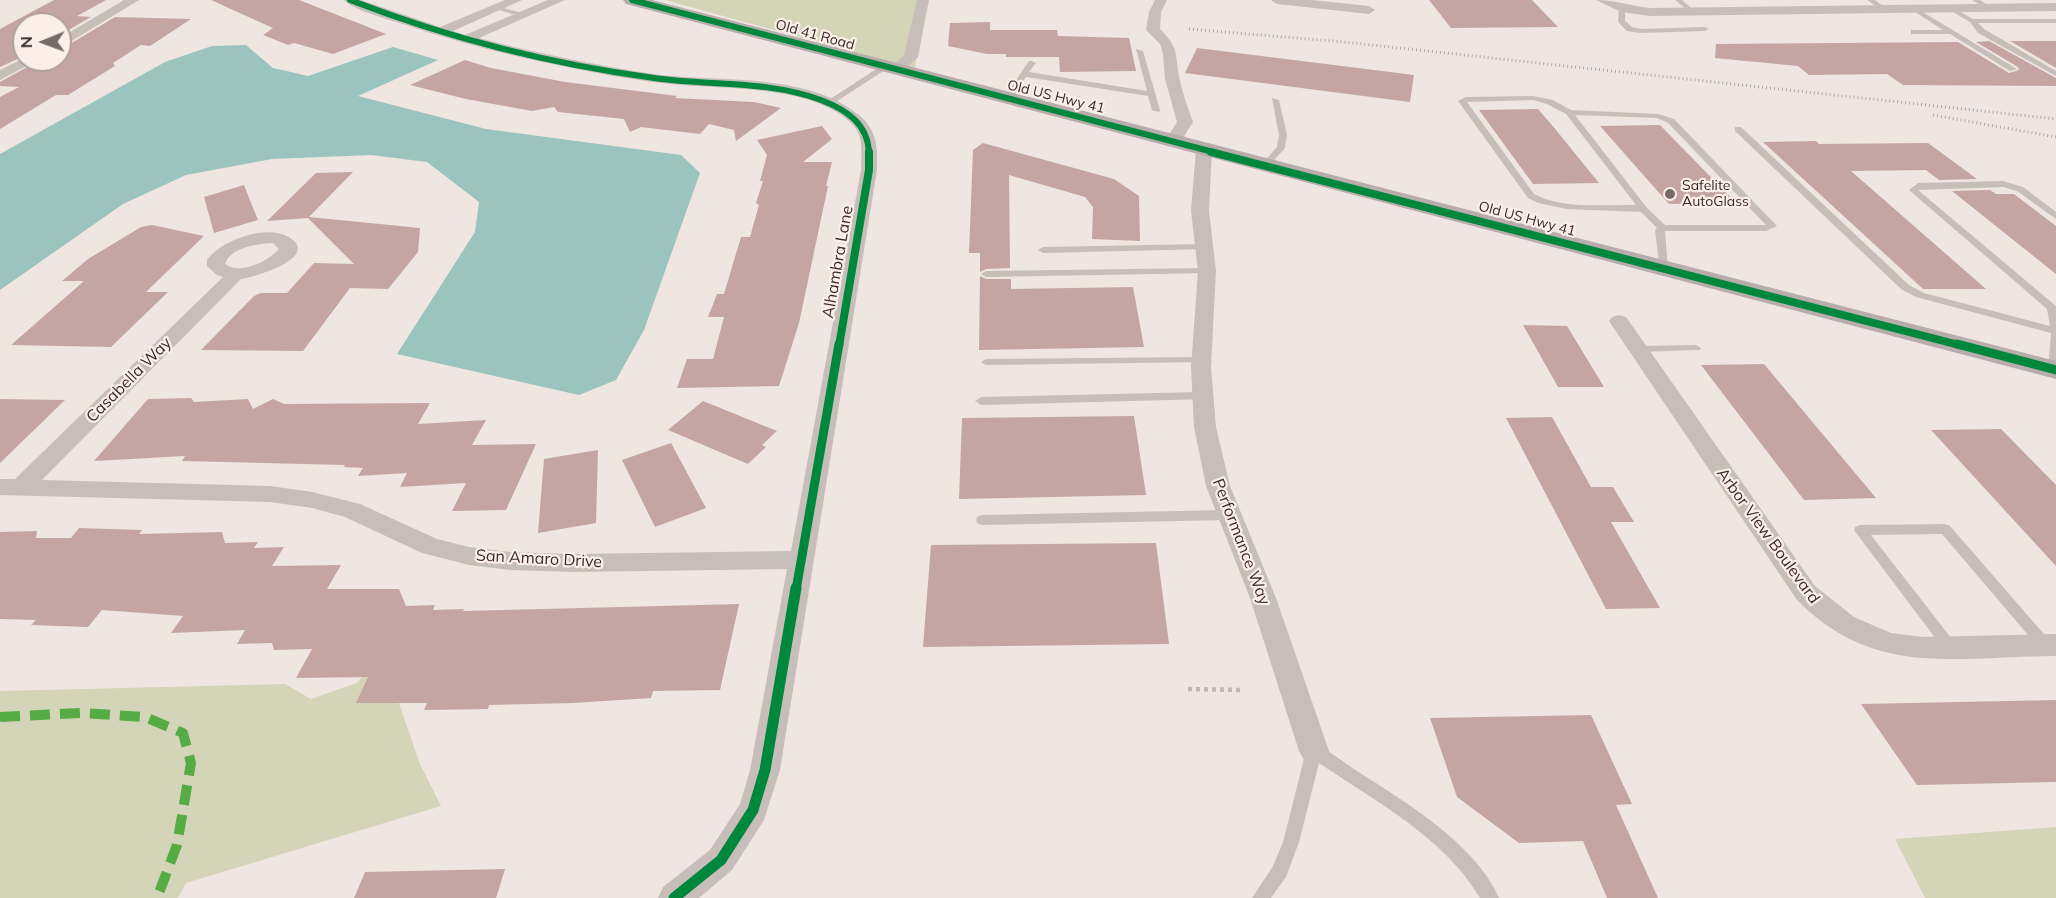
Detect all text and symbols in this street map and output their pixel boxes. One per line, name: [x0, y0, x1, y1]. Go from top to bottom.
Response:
north arrow: [12, 12, 72, 72]
street label: Old 41 Road: [774, 16, 856, 54]
text: N: [16, 36, 36, 48]
street label: Old US Hwy 41: [1006, 77, 1106, 117]
place label: Safelite AutoGlass: [1682, 178, 1749, 210]
marker: Safelite AutoGlass: [1663, 187, 1677, 201]
street label: Old US Hwy 41: [1477, 198, 1577, 240]
street label: Alhambra Lane: [819, 204, 857, 320]
street label: Casabella Way: [82, 333, 176, 427]
street label: Arbor View Boulevard: [1712, 464, 1824, 608]
street label: Performance Way: [1208, 476, 1274, 608]
street label: San Amaro Drive: [475, 546, 603, 572]

